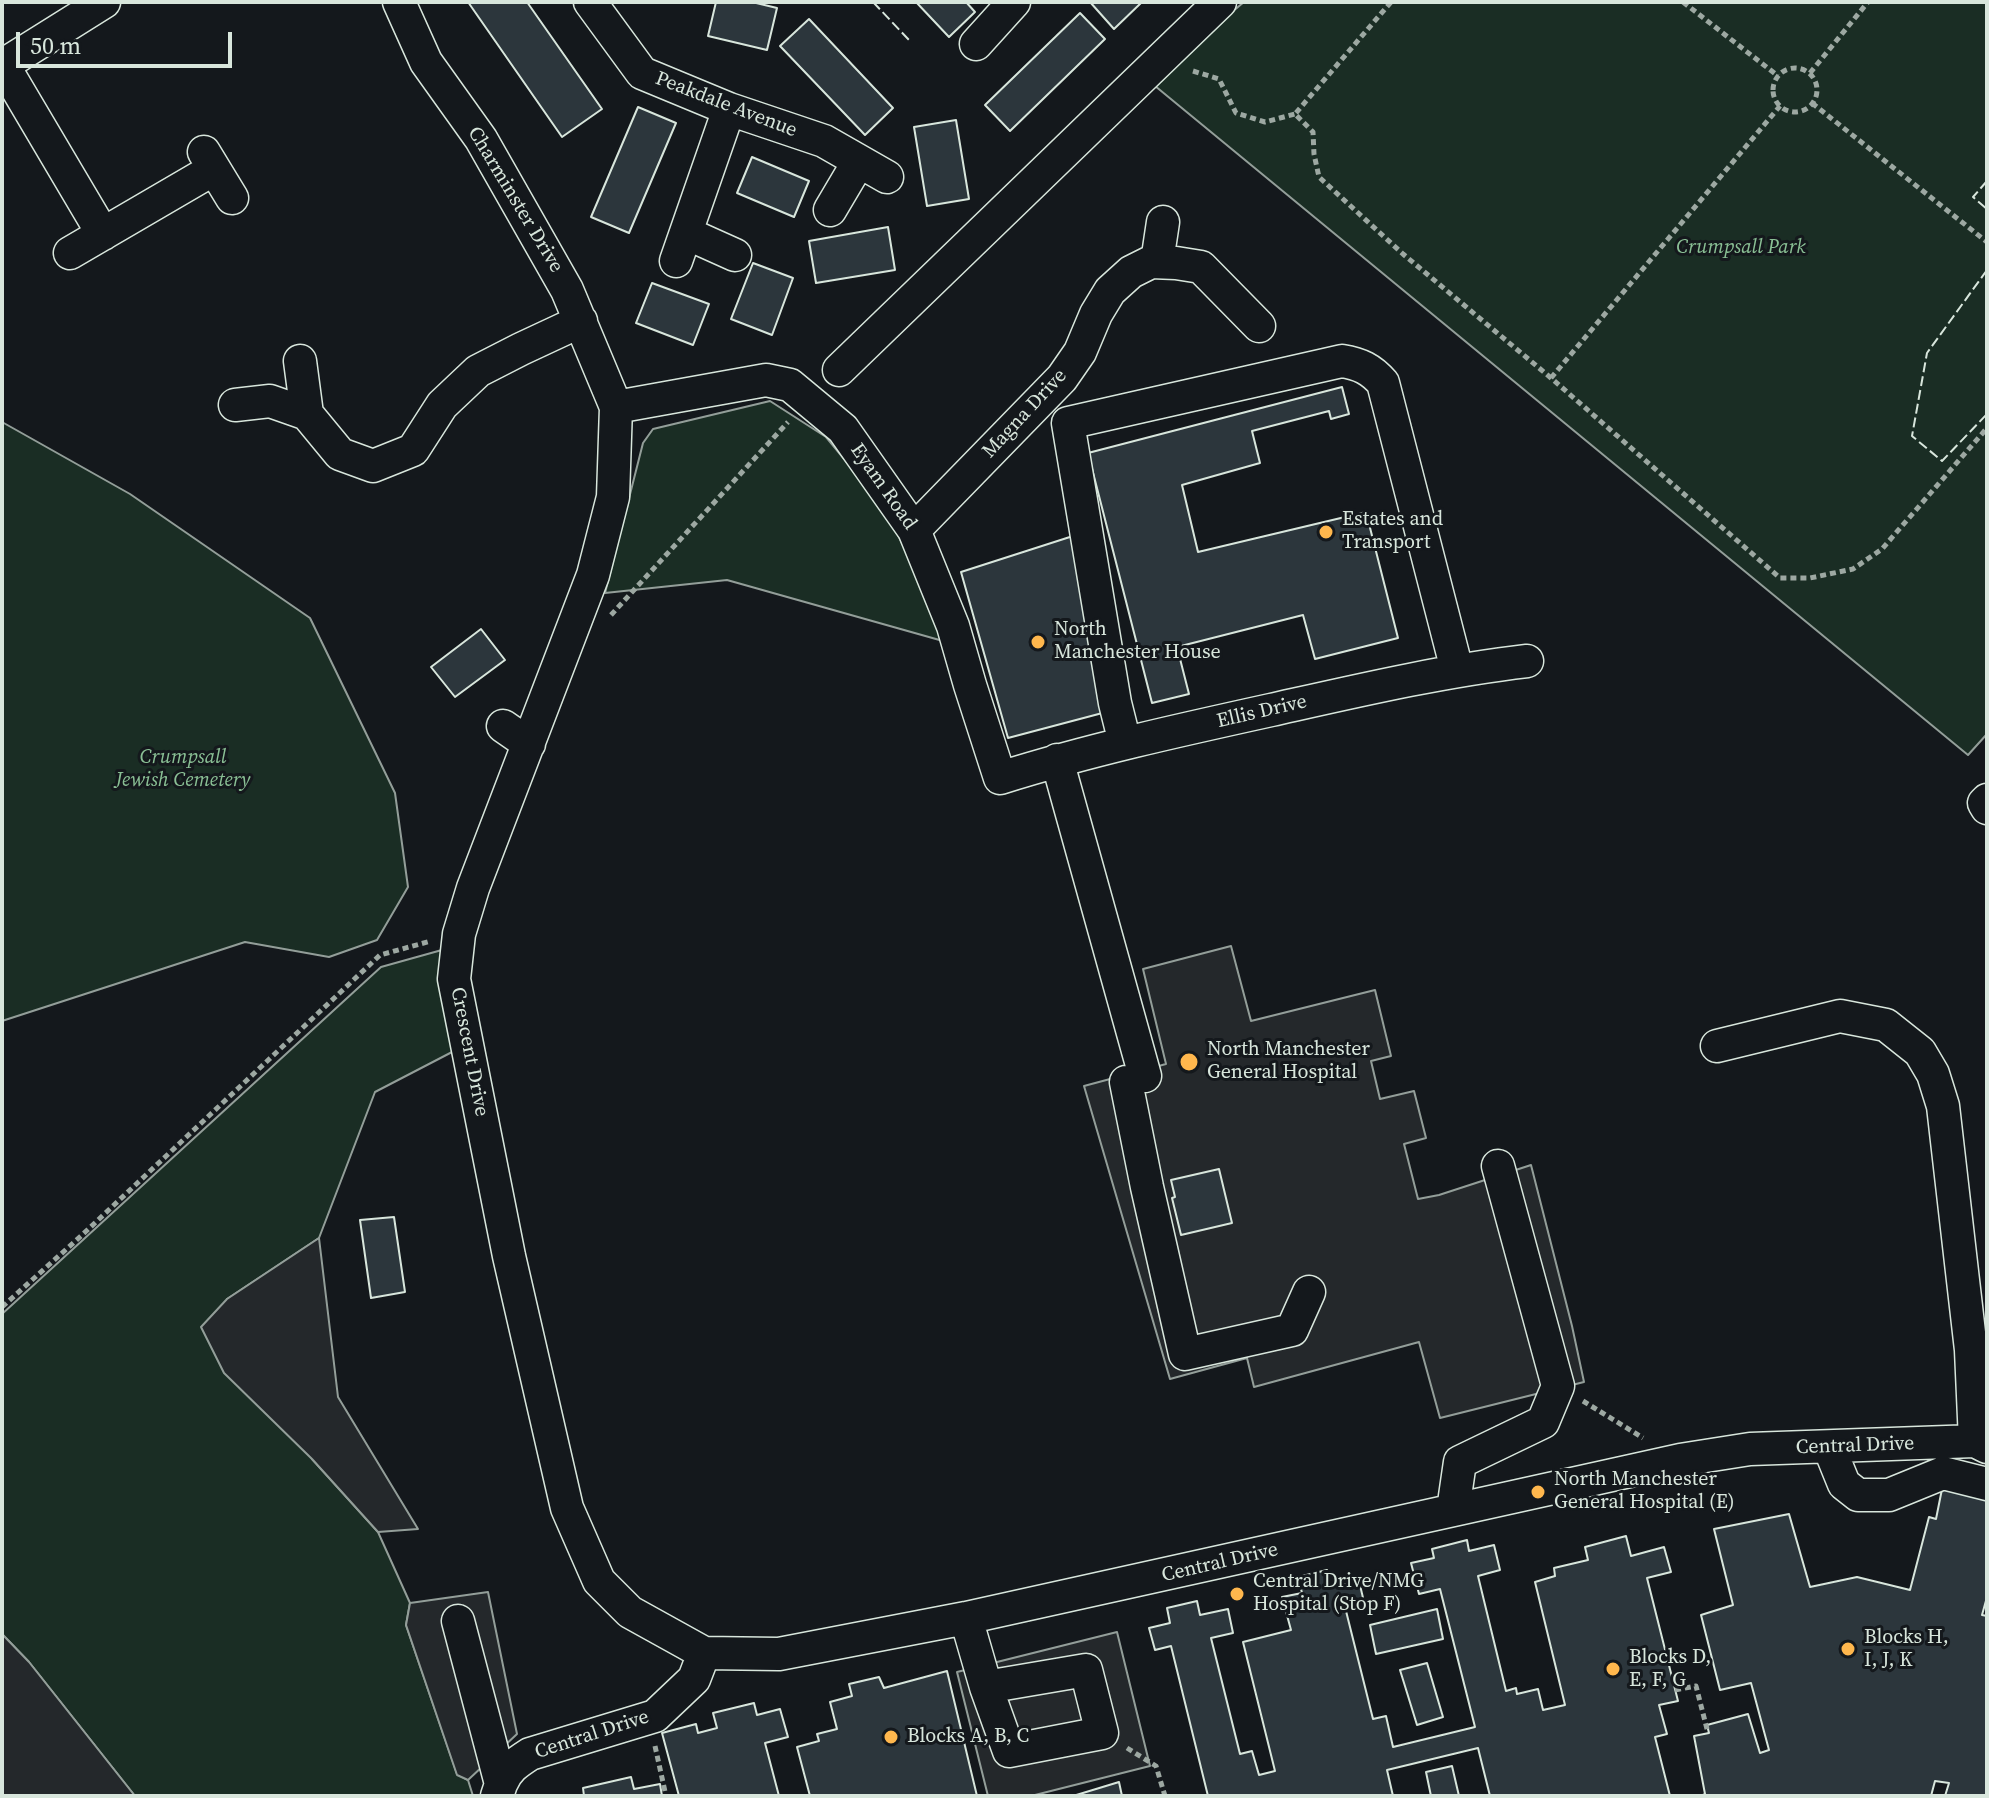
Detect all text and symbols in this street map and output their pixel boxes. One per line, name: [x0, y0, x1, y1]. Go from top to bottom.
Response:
scale bar: [20, 16, 236, 66]
text: 50 m: [30, 29, 81, 62]
street label: Peakdale Avenue: [652, 67, 800, 143]
street label: Charminster Drive: [462, 123, 568, 277]
park label: Crumpsall Park: [1676, 236, 1806, 260]
street label: Magna Drive: [978, 364, 1072, 464]
street label: Eyam Road: [845, 439, 921, 535]
place label: Estates and Transport: [1342, 508, 1443, 555]
marker: Estates and Transport: [1317, 523, 1335, 541]
place label: North Manchester House: [1054, 618, 1221, 665]
marker: North Manchester House: [1029, 633, 1047, 651]
street label: Ellis Drive: [1215, 690, 1309, 734]
park label: Crumpsall Jewish Cemetery: [116, 746, 250, 793]
street label: Crescent Drive: [445, 985, 493, 1119]
place label: North Manchester General Hospital: [1207, 1038, 1370, 1085]
marker: North Manchester General Hospital: [1178, 1051, 1200, 1073]
street label: Central Drive: [1795, 1432, 1915, 1460]
place label: North Manchester General Hospital (E): [1554, 1468, 1735, 1515]
marker: North Manchester General Hospital (E): [1529, 1483, 1547, 1501]
street label: Central Drive: [1160, 1538, 1280, 1588]
place label: Central Drive/NMG Hospital (Stop F): [1253, 1570, 1424, 1617]
marker: Central Drive/NMG Hospital (Stop F): [1228, 1585, 1246, 1603]
place label: Blocks H, I, J, K: [1864, 1626, 1949, 1673]
marker: Blocks H, I, J, K: [1839, 1640, 1857, 1658]
place label: Blocks D, E, F, G: [1629, 1646, 1711, 1693]
marker: Blocks D, E, F, G: [1604, 1660, 1622, 1678]
street label: Central Drive: [532, 1705, 652, 1765]
place label: Blocks A, B, C: [907, 1725, 1029, 1749]
marker: Blocks A, B, C: [882, 1728, 900, 1746]

